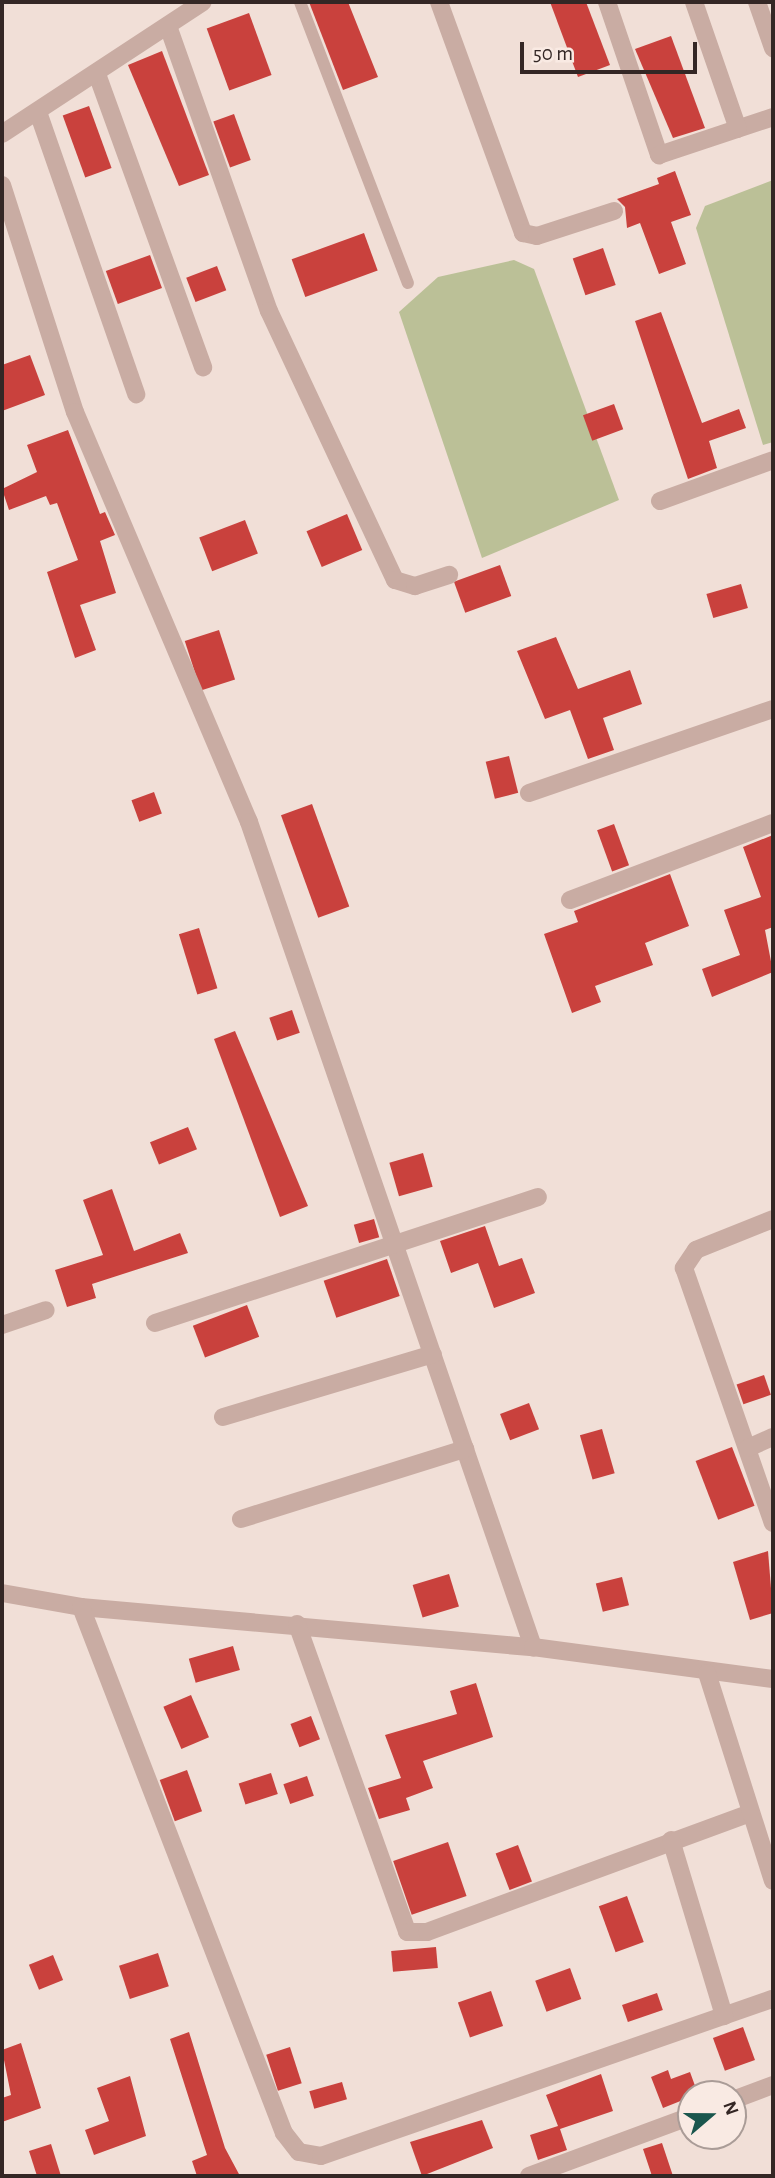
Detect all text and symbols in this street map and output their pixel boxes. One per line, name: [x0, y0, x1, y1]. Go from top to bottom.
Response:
scale bar: [523, 28, 700, 72]
text: 50 m: [533, 43, 573, 64]
north arrow: [677, 2080, 747, 2150]
text: N: [719, 2099, 742, 2118]

